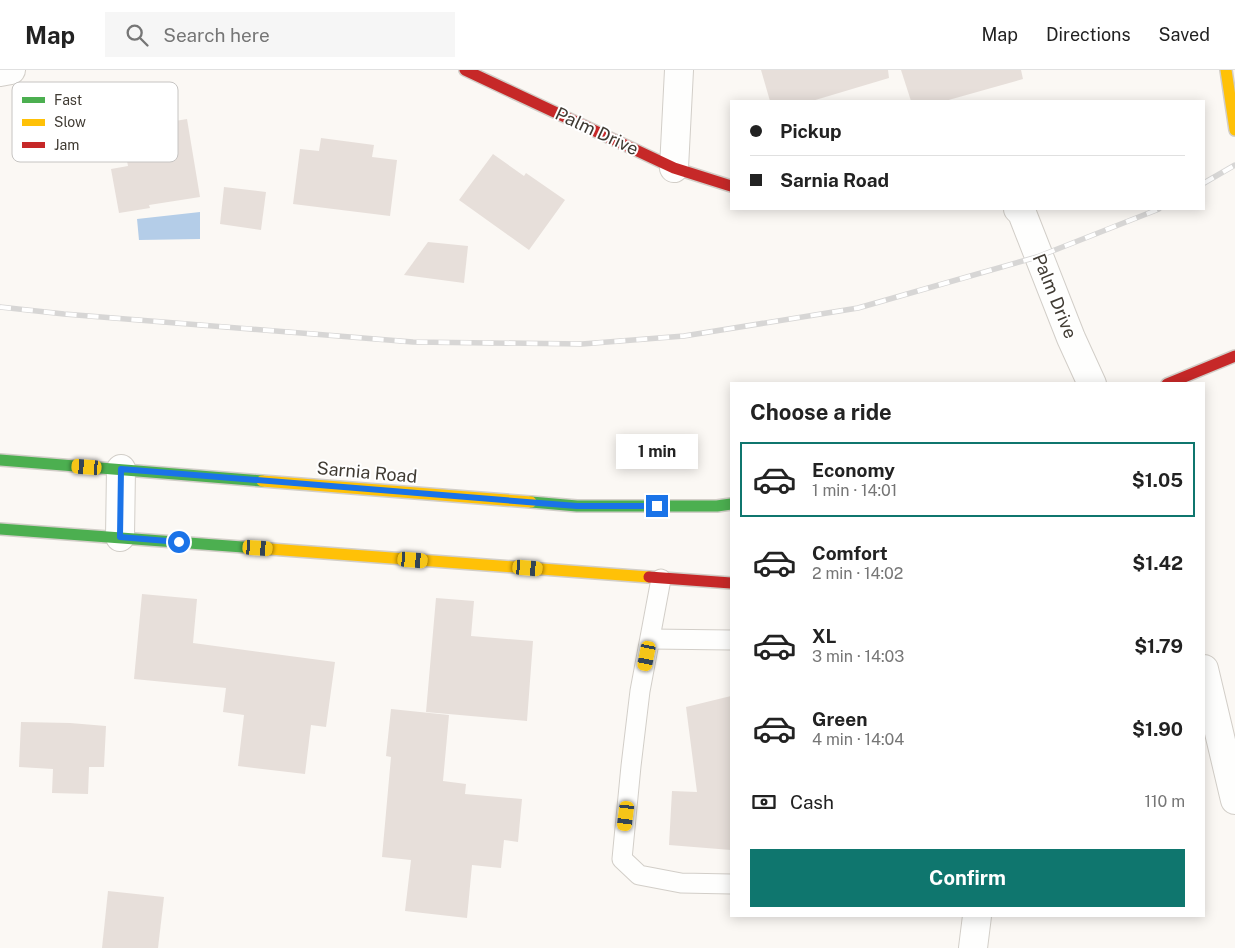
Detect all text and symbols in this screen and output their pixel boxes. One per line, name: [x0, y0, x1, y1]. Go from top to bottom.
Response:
search box: [105, 12, 455, 57]
text: Map: [25, 21, 75, 49]
icon: search: [123, 21, 151, 49]
text: Search here: [163, 24, 270, 46]
text: Map: [981, 24, 1018, 45]
text: Directions: [1046, 24, 1131, 45]
text: Saved: [1159, 24, 1210, 45]
legend: [12, 82, 178, 162]
text: Fast: [54, 92, 82, 108]
street label: Palm Drive: [552, 103, 642, 159]
text: Slow: [54, 114, 86, 130]
text: Pickup: [780, 120, 842, 142]
text: Jam: [54, 137, 79, 153]
text: Sarnia Road: [780, 169, 889, 191]
street label: Palm Drive: [1028, 251, 1082, 341]
text: Choose a ride: [750, 399, 892, 425]
callout: 1 min: [616, 434, 698, 468]
text: 1 min: [638, 442, 676, 461]
street label: Sarnia Road: [316, 457, 418, 487]
icon: car: [752, 457, 797, 502]
car: [71, 458, 102, 476]
text: Economy: [812, 459, 895, 481]
text: $1.05: [1132, 469, 1183, 491]
text: 1 min · 14:01: [812, 481, 897, 500]
route end: [646, 495, 668, 517]
route start: [168, 531, 190, 553]
car: [242, 539, 273, 557]
icon: car: [752, 540, 797, 585]
text: Comfort: [812, 542, 888, 564]
car: [397, 551, 428, 569]
text: $1.42: [1132, 552, 1183, 574]
car: [512, 559, 543, 577]
text: 2 min · 14:02: [812, 564, 903, 583]
icon: car: [752, 623, 797, 668]
text: XL: [812, 625, 837, 647]
text: $1.79: [1134, 635, 1183, 657]
car: [636, 640, 657, 672]
text: 3 min · 14:03: [812, 647, 904, 666]
icon: car: [752, 706, 797, 751]
text: Green: [812, 708, 867, 730]
text: $1.90: [1132, 718, 1183, 740]
text: 4 min · 14:04: [812, 730, 904, 749]
icon: cash: [750, 788, 778, 816]
text: Cash: [790, 791, 834, 813]
text: 110 m: [1144, 792, 1185, 811]
car: [616, 800, 635, 832]
button: Confirm: [750, 849, 1185, 907]

